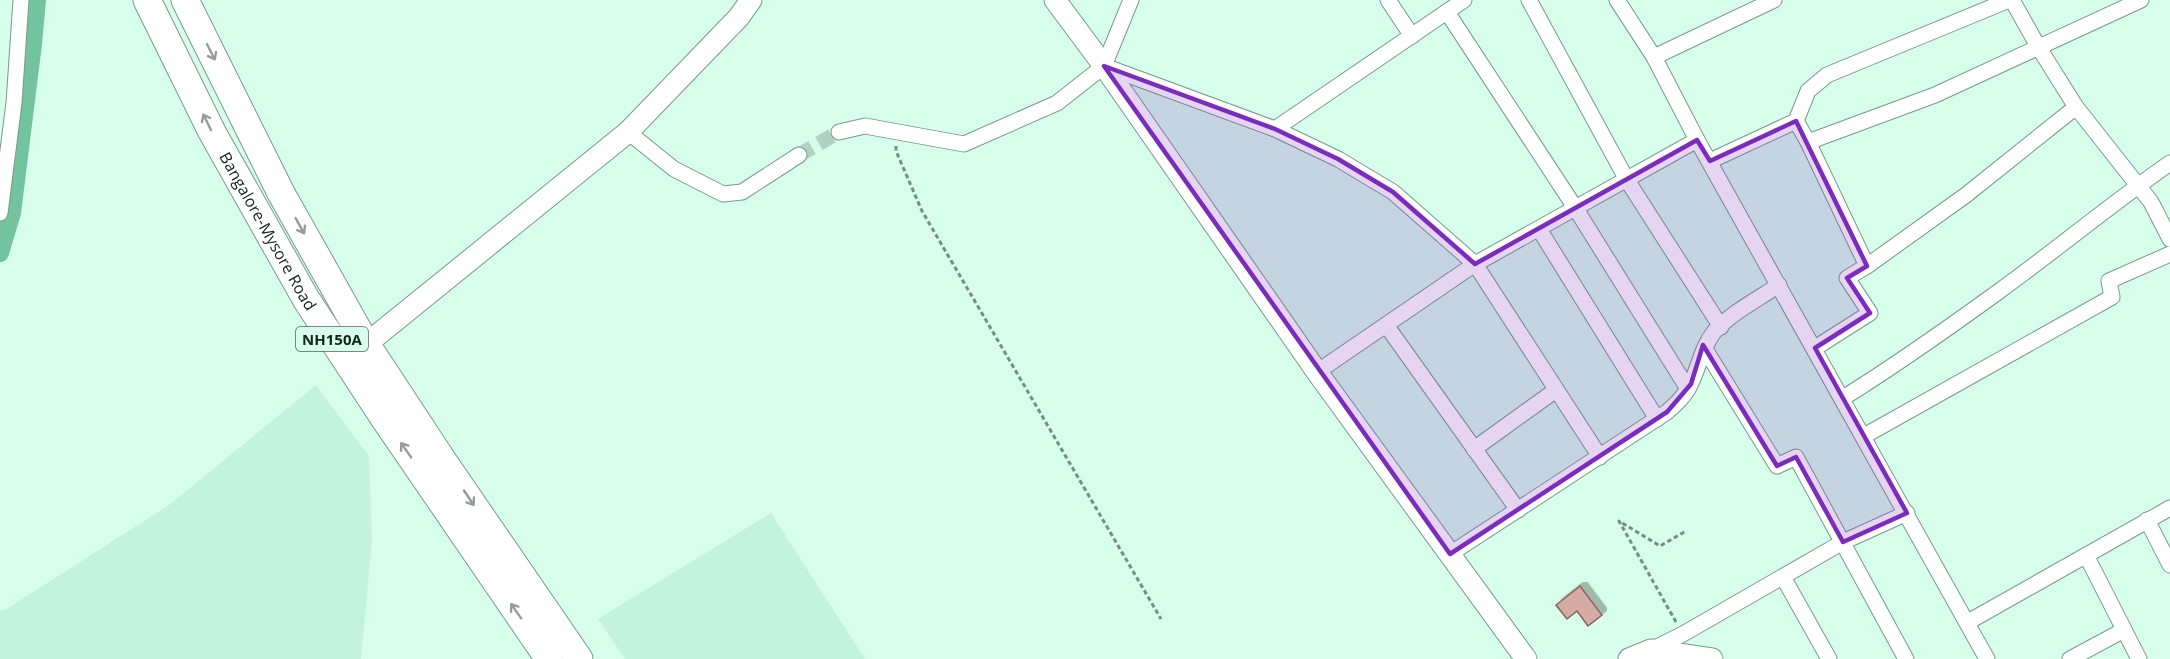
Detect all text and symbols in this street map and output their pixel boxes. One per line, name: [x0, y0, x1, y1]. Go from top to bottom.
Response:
one-way arrow: [206, 43, 217, 61]
one-way arrow: [201, 114, 213, 131]
street label: Bangalore-Mysore Road: [214, 148, 321, 315]
one-way arrow: [294, 217, 306, 234]
road number: NH150A: [296, 327, 368, 351]
one-way arrow: [400, 443, 412, 459]
one-way arrow: [463, 490, 475, 506]
one-way arrow: [510, 603, 522, 619]

